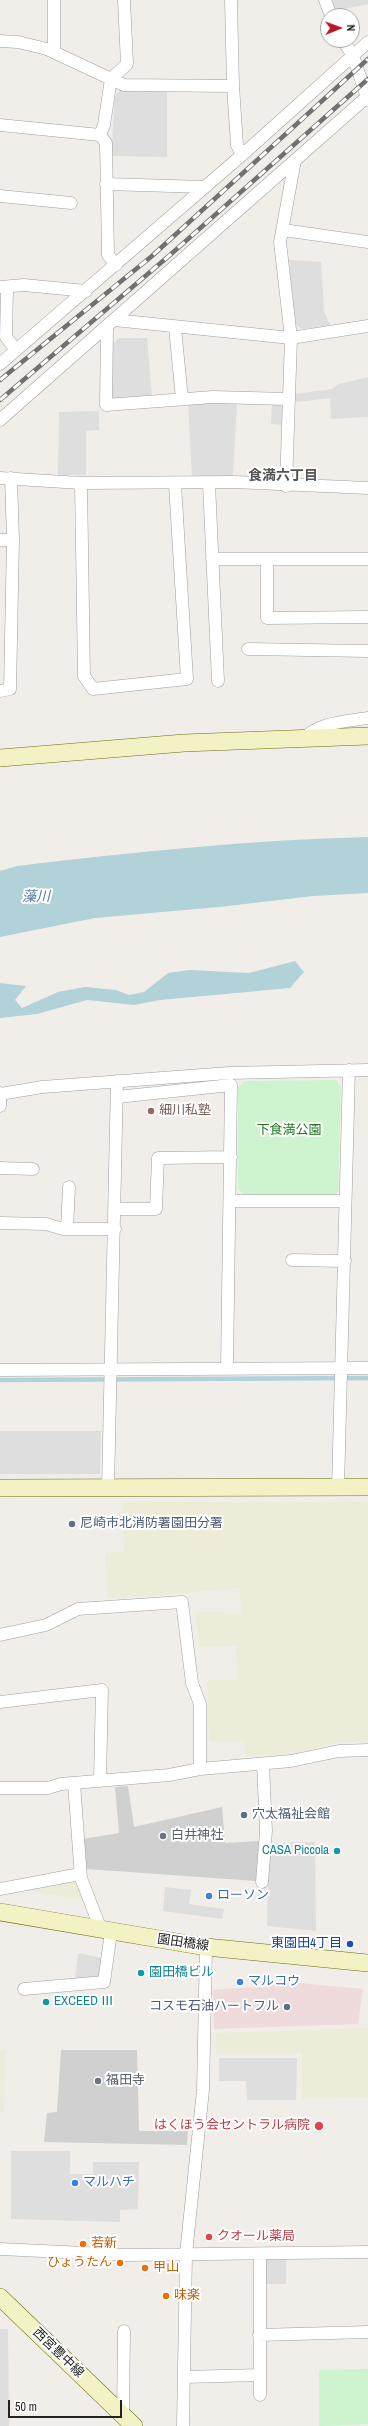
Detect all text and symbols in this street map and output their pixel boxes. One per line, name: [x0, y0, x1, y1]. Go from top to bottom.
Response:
north arrow: [320, 8, 360, 48]
text: N: [344, 24, 358, 31]
district label: 食満六丁目: [248, 468, 318, 484]
water label: 藻川: [22, 889, 50, 905]
place label: 細川私塾: [159, 1103, 211, 1119]
marker: 細川私塾: [146, 1106, 156, 1116]
park label: 下食満公園: [257, 1123, 321, 1139]
place label: 尼崎市北消防署園田分署: [80, 1516, 223, 1532]
marker: 尼崎市北消防署園田分署: [67, 1519, 77, 1529]
place label: 穴太福祉会館: [252, 1807, 330, 1823]
marker: 穴太福祉会館: [239, 1810, 249, 1820]
place label: 白井神社: [171, 1828, 223, 1844]
marker: 白井神社: [158, 1831, 168, 1841]
place label: CASA Piccola: [262, 1843, 329, 1859]
marker: CASA Piccola: [332, 1846, 342, 1856]
place label: ローソン: [217, 1888, 269, 1904]
marker: ローソン: [204, 1891, 214, 1901]
street label: 園田橋線: [156, 1932, 210, 1954]
place label: 東園田4丁目: [271, 1936, 342, 1952]
marker: 東園田4丁目: [345, 1939, 355, 1949]
place label: 園田橋ビル: [149, 1965, 214, 1981]
marker: 園田橋ビル: [136, 1968, 146, 1978]
place label: マルコウ: [248, 1974, 300, 1990]
marker: マルコウ: [235, 1977, 245, 1987]
place label: EXCEED Ⅲ: [54, 1994, 114, 2010]
marker: EXCEED Ⅲ: [41, 1997, 51, 2007]
place label: コスモ石油ハートフル: [149, 1999, 279, 2015]
marker: コスモ石油ハートフル: [282, 2002, 292, 2012]
place label: 福田寺: [106, 2073, 145, 2089]
marker: 福田寺: [93, 2076, 103, 2086]
place label: はくほう会セントラル病院: [154, 2118, 310, 2134]
marker: はくほう会セントラル病院: [313, 2120, 325, 2132]
place label: マルハチ: [83, 2175, 135, 2191]
marker: マルハチ: [70, 2178, 80, 2188]
place label: クオール薬局: [217, 2229, 295, 2245]
marker: クオール薬局: [204, 2232, 214, 2242]
place label: 若新: [91, 2236, 117, 2252]
marker: 若新: [78, 2239, 88, 2249]
place label: ひょうたん: [47, 2255, 112, 2271]
marker: ひょうたん: [115, 2258, 125, 2268]
place label: 甲山: [153, 2260, 179, 2276]
marker: 甲山: [140, 2263, 150, 2273]
place label: 味楽: [174, 2288, 200, 2304]
marker: 味楽: [161, 2291, 171, 2301]
street label: 西宮豊中線: [29, 2325, 87, 2381]
scale bar: [10, 2392, 124, 2418]
text: 50 m: [15, 2399, 37, 2415]

